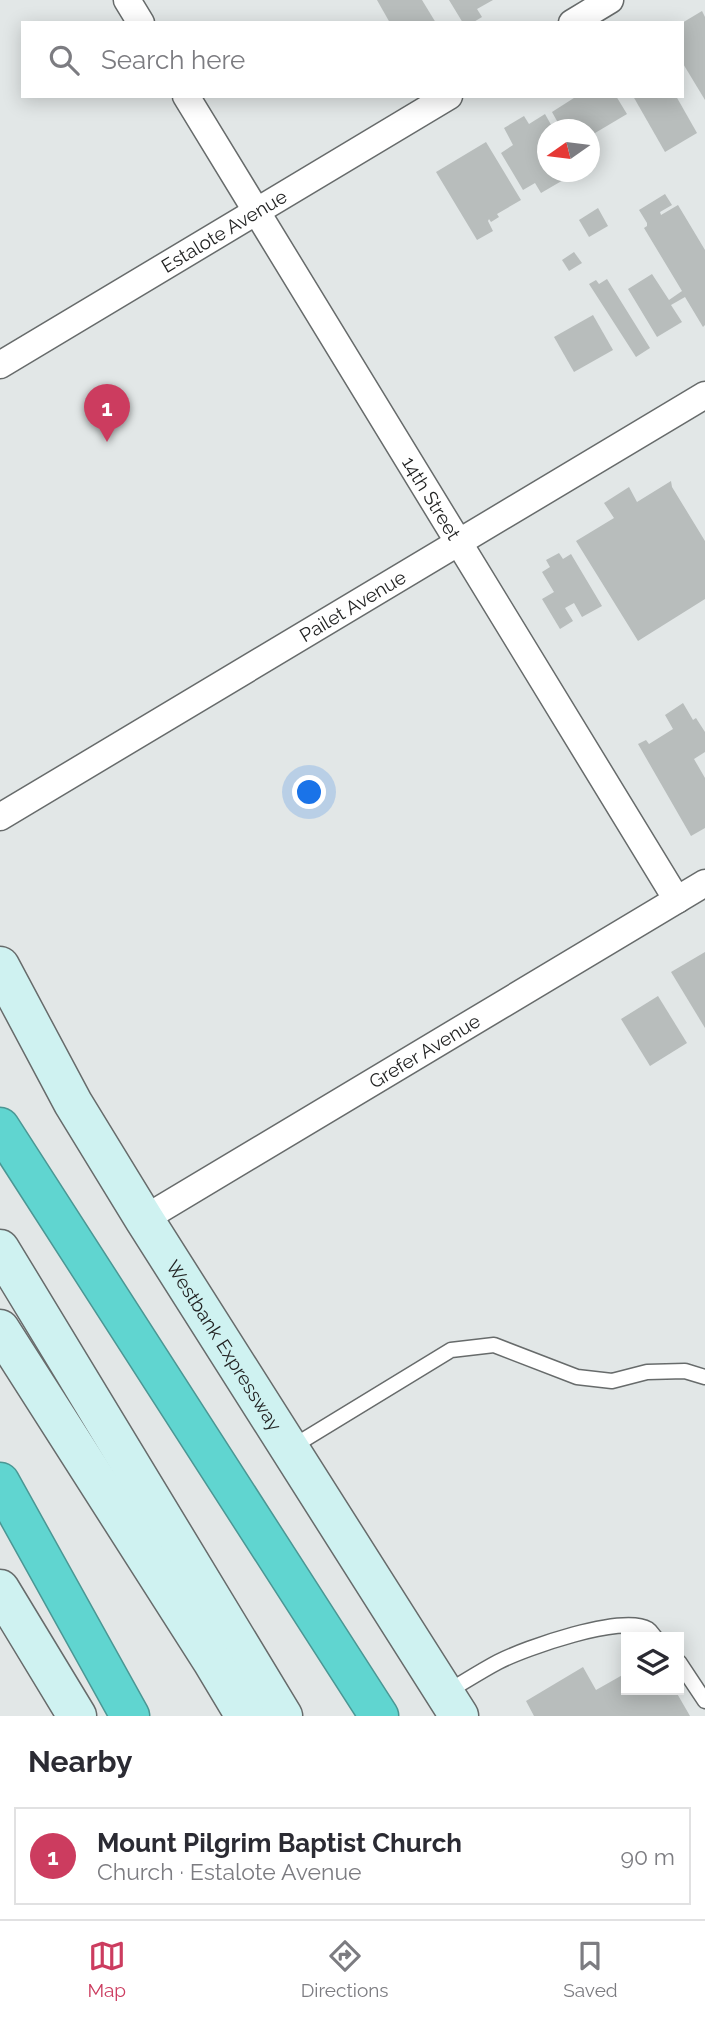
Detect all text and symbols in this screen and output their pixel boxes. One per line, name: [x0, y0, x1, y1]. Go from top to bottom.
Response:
search box: [21, 21, 684, 98]
icon: search: [45, 41, 83, 79]
text: Search here: [101, 45, 245, 75]
north arrow: [537, 119, 600, 182]
street label: Estalote Avenue: [157, 185, 291, 277]
pin: 1: [84, 384, 130, 442]
street label: 14th Street: [398, 452, 466, 544]
street label: Pailet Avenue: [296, 566, 410, 646]
your location: [292, 775, 326, 809]
street label: Grefer Avenue: [365, 1009, 484, 1093]
street label: Westbank Expressway: [162, 1256, 286, 1435]
map controls: [621, 1632, 684, 1695]
button: layers: [621, 1632, 684, 1695]
text: Nearby: [28, 1744, 132, 1779]
text: Mount Pilgrim Baptist Church: [97, 1828, 462, 1858]
text: 1: [47, 1843, 59, 1870]
text: 90 m: [620, 1843, 675, 1870]
text: Church · Estalote Avenue: [97, 1858, 362, 1885]
tab: Map: [87, 1937, 126, 2001]
tab: Directions: [301, 1937, 389, 2001]
tab: Saved: [563, 1937, 618, 2001]

